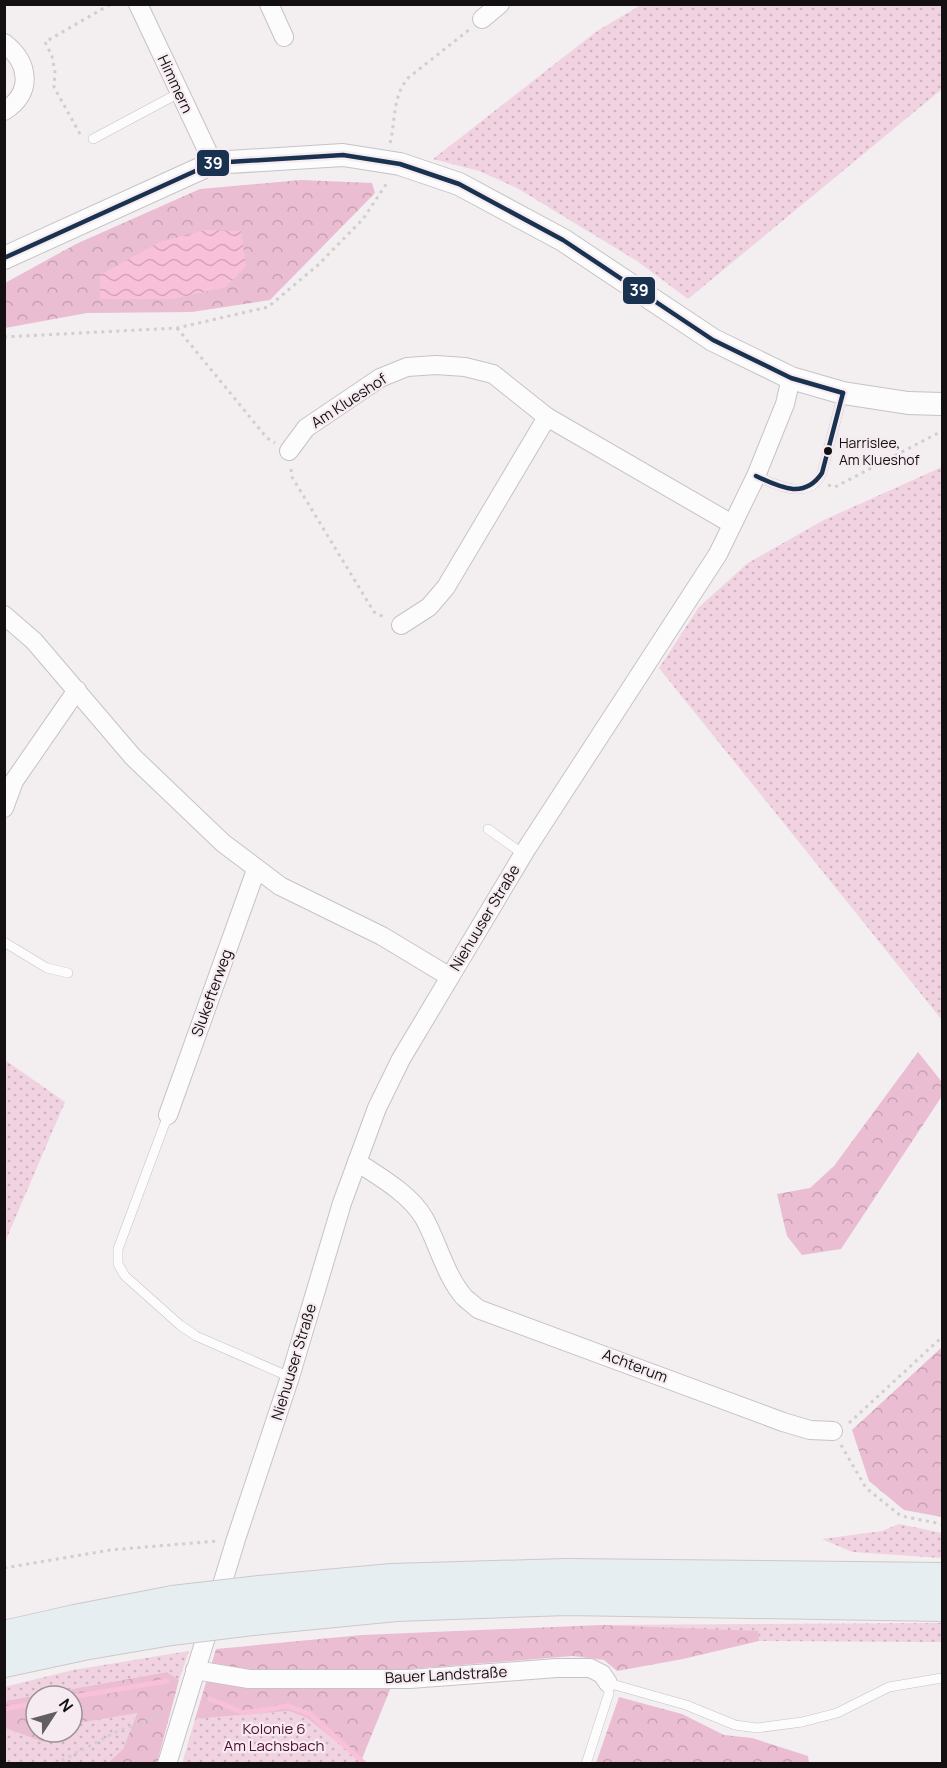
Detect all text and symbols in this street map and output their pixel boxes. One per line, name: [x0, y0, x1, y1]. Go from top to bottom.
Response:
street label: Himmern: [153, 51, 198, 117]
line badge: 39: [196, 149, 230, 177]
text: 39: [203, 152, 223, 174]
line badge: 39: [622, 276, 656, 305]
text: 39: [629, 279, 649, 301]
street label: Am Klueshof: [307, 368, 391, 433]
place label: Harrislee, Am Klueshof: [839, 433, 920, 469]
marker: Harrislee, Am Klueshof: [822, 445, 834, 457]
street label: Niehuuser Straße: [444, 860, 525, 975]
street label: Slukefterweg: [186, 946, 237, 1040]
street label: Niehuuser Straße: [266, 1301, 321, 1423]
street label: Achterum: [600, 1344, 671, 1388]
street label: Bauer Landstraße: [384, 1661, 508, 1688]
north arrow: [24, 1684, 84, 1744]
text: N: [54, 1694, 78, 1716]
park label: Kolonie 6 Am Lachsbach: [224, 1718, 324, 1756]

